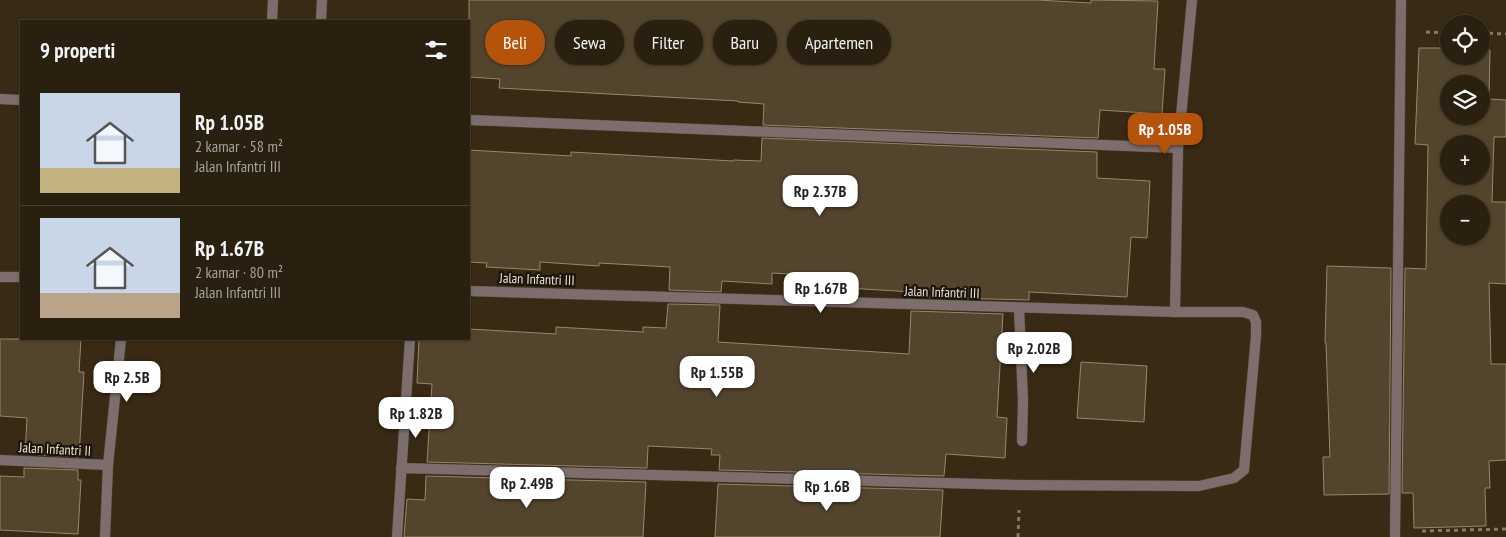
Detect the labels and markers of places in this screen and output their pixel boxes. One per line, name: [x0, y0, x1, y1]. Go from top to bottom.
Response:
pin: Rp 1.05B: [1113, 112, 1217, 155]
pin: Rp 2.37B: [768, 174, 872, 217]
pin: Rp 1.67B: [769, 272, 873, 314]
pin: Rp 2.02B: [982, 332, 1086, 374]
pin: Rp 1.55B: [665, 356, 769, 398]
pin: Rp 2.5B: [81, 360, 173, 403]
pin: Rp 1.82B: [364, 396, 468, 439]
pin: Rp 2.49B: [475, 466, 579, 509]
pin: Rp 1.6B: [781, 470, 873, 512]

